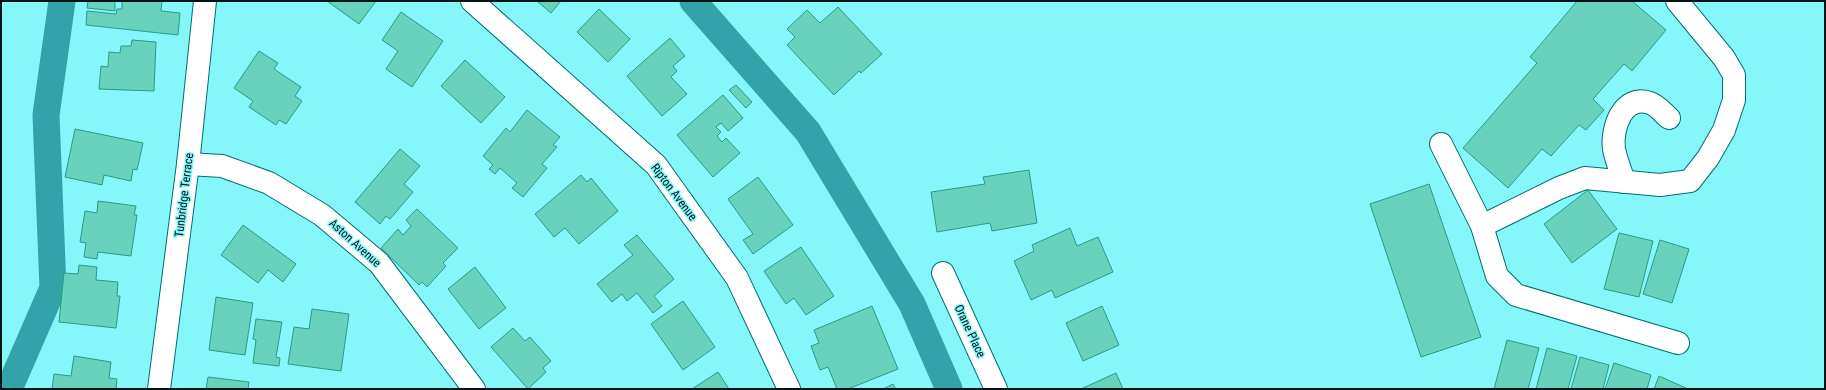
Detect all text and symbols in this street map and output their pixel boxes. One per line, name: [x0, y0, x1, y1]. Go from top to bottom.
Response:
street label: Tunbridge Terrace: [172, 152, 196, 238]
street label: Ripton Avenue: [648, 161, 700, 224]
street label: Aston Avenue: [326, 216, 384, 270]
street label: Orane Place: [952, 302, 989, 360]

